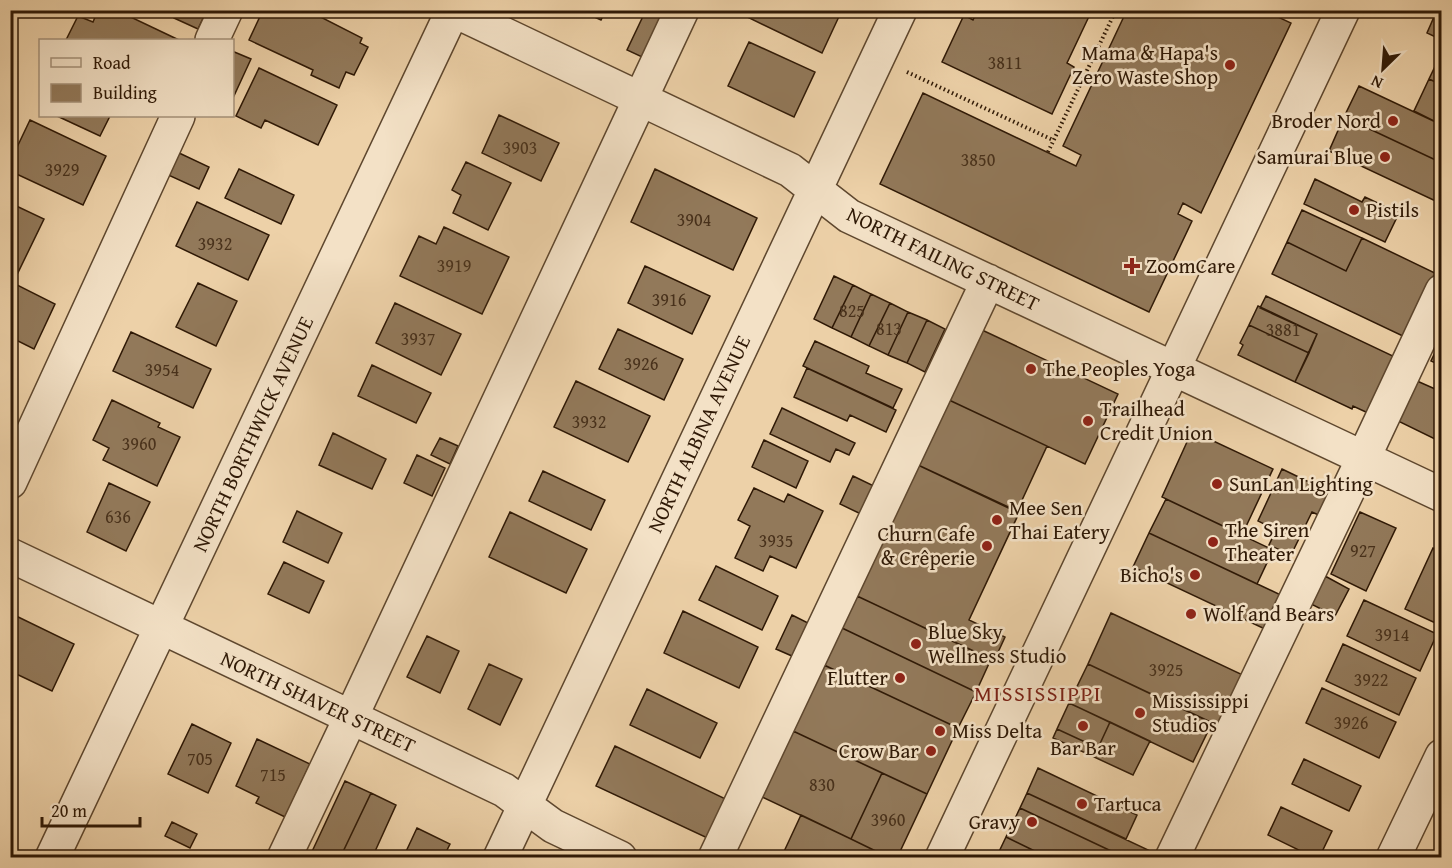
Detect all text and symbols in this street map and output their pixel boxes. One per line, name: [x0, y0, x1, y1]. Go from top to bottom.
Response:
place label: Mama & Hapa's Zero Waste Shop: [1072, 37, 1218, 92]
legend: [39, 39, 234, 117]
north arrow: [1353, 39, 1413, 99]
text: Road: [93, 49, 131, 76]
house number: 3811: [988, 49, 1022, 76]
marker: Mama & Hapa's Zero Waste Shop: [1223, 58, 1237, 72]
text: N: [1366, 69, 1387, 96]
text: Building: [93, 79, 157, 106]
place label: Broder Nord: [1272, 105, 1382, 136]
marker: Broder Nord: [1386, 114, 1400, 128]
house number: 3903: [503, 134, 537, 161]
place label: Samurai Blue: [1256, 141, 1373, 172]
house number: 3850: [961, 146, 996, 173]
marker: Samurai Blue: [1378, 150, 1392, 164]
house number: 3929: [45, 156, 79, 183]
place label: Pistils: [1366, 194, 1419, 225]
street label: NORTH FAILING STREET: [842, 198, 1045, 319]
marker: Pistils: [1347, 203, 1361, 217]
house number: 3904: [677, 206, 711, 233]
house number: 3932: [198, 230, 232, 257]
place label: ZoomCare: [1146, 250, 1235, 281]
house number: 3919: [437, 252, 471, 279]
marker: ZoomCare: [1123, 257, 1141, 275]
house number: 3916: [652, 286, 686, 313]
house number: 825: [839, 297, 865, 324]
street label: NORTH BORTHWICK AVENUE: [184, 310, 321, 557]
house number: 813: [876, 315, 902, 342]
house number: 3881: [1266, 316, 1300, 343]
house number: 3937: [401, 325, 435, 352]
street label: NORTH ALBINA AVENUE: [639, 330, 758, 538]
house number: 3926: [624, 350, 658, 377]
place label: The Peoples Yoga: [1043, 353, 1195, 384]
house number: 3954: [145, 356, 179, 383]
marker: The Peoples Yoga: [1024, 362, 1038, 376]
place label: Trailhead Credit Union: [1100, 393, 1213, 448]
house number: 3932: [572, 408, 606, 435]
marker: Trailhead Credit Union: [1081, 414, 1095, 428]
house number: 3960: [122, 430, 157, 457]
place label: SunLan Lighting: [1229, 468, 1373, 499]
marker: SunLan Lighting: [1210, 477, 1224, 491]
place label: Mee Sen Thai Eatery: [1009, 492, 1110, 547]
house number: 636: [105, 503, 131, 530]
marker: Mee Sen Thai Eatery: [990, 513, 1004, 527]
place label: The Siren Theater: [1225, 514, 1309, 569]
place label: Churn Cafe & Crêperie: [877, 518, 975, 573]
house number: 3935: [759, 527, 793, 554]
marker: The Siren Theater: [1206, 535, 1220, 549]
house number: 927: [1350, 537, 1376, 564]
marker: Churn Cafe & Crêperie: [980, 539, 994, 553]
place label: Bicho's: [1120, 559, 1183, 590]
marker: Bicho's: [1188, 568, 1202, 582]
place label: Wolf and Bears: [1203, 598, 1334, 629]
marker: Wolf and Bears: [1184, 607, 1198, 621]
place label: Blue Sky Wellness Studio: [928, 616, 1066, 671]
house number: 3914: [1375, 621, 1409, 648]
marker: Blue Sky Wellness Studio: [909, 637, 923, 651]
street label: NORTH SHAVER STREET: [216, 643, 421, 760]
house number: 3925: [1149, 656, 1183, 683]
place label: Flutter: [827, 662, 888, 693]
house number: 3922: [1354, 666, 1388, 693]
marker: Flutter: [893, 671, 907, 685]
district label: MISSISSIPPI: [974, 677, 1102, 709]
place label: Mississippi Studios: [1152, 685, 1249, 740]
marker: Mississippi Studios: [1133, 706, 1147, 720]
house number: 3926: [1334, 709, 1368, 736]
place label: Miss Delta: [952, 715, 1042, 746]
marker: Bar Bar: [1076, 719, 1090, 733]
marker: Miss Delta: [933, 724, 947, 738]
place label: Bar Bar: [1050, 732, 1116, 763]
place label: Crow Bar: [839, 735, 919, 766]
marker: Crow Bar: [924, 744, 938, 758]
house number: 705: [187, 745, 213, 772]
house number: 715: [260, 761, 286, 788]
house number: 830: [809, 771, 835, 798]
place label: Tartuca: [1094, 788, 1162, 819]
scale bar: [42, 790, 140, 828]
text: 20 m: [51, 797, 87, 824]
marker: Tartuca: [1075, 797, 1089, 811]
house number: 3960: [871, 806, 906, 833]
place label: Gravy: [969, 806, 1021, 837]
marker: Gravy: [1025, 815, 1039, 829]

